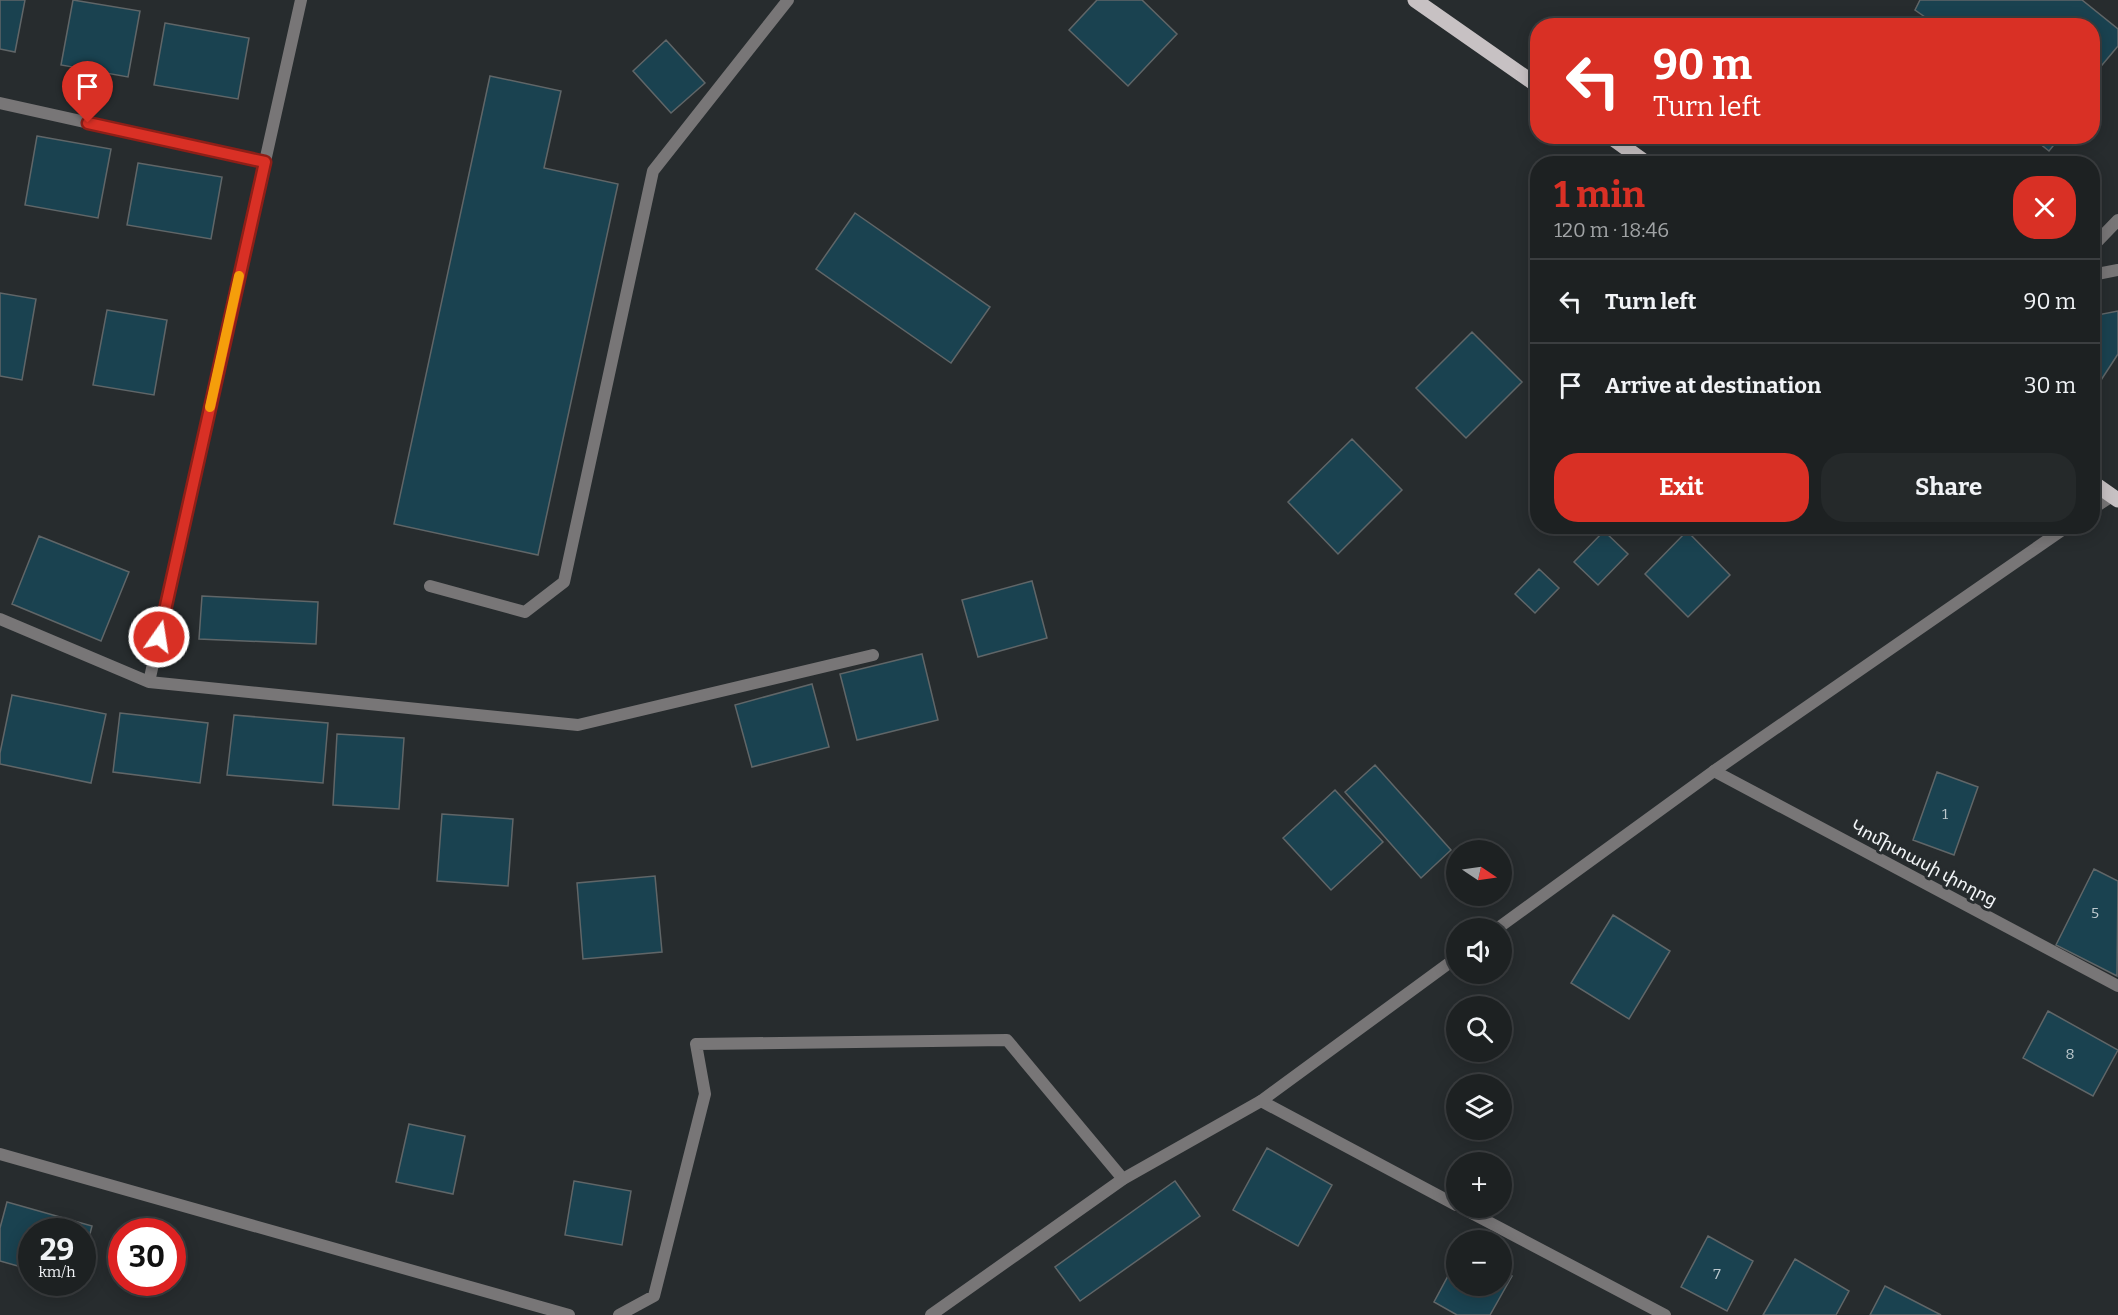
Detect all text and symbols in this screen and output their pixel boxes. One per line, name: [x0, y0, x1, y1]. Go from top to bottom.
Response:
text: 90 m: [1653, 40, 1752, 90]
icon: left: [1554, 42, 1632, 120]
pin: [62, 61, 113, 123]
icon: arrive: [71, 70, 104, 103]
text: Turn left: [1653, 91, 1761, 123]
text: 1 min: [1554, 173, 1645, 217]
button: close: [2013, 176, 2076, 239]
text: 120 m · 18:46: [1554, 218, 1669, 242]
icon: left: [1554, 285, 1587, 318]
text: Turn left: [1605, 288, 1697, 315]
text: 90 m: [2024, 288, 2076, 315]
icon: arrive: [1554, 369, 1587, 402]
text: Arrive at destination: [1605, 372, 1821, 399]
text: 30 m: [2024, 372, 2076, 399]
button: Exit: [1554, 453, 1809, 522]
button: Share: [1821, 453, 2076, 522]
position arrow: [127, 605, 191, 669]
house number: 1: [1942, 805, 1948, 823]
street label: Կոմիտասի փողոց: [1847, 815, 2001, 911]
north arrow: [1446, 840, 1512, 906]
map controls: [1446, 840, 1512, 1296]
house number: 5: [2091, 904, 2099, 922]
button: sound: [1446, 918, 1512, 984]
button: search: [1446, 996, 1512, 1062]
house number: 8: [2065, 1045, 2075, 1063]
button: layers: [1446, 1074, 1512, 1140]
button: +: [1446, 1152, 1512, 1218]
speed limit sign: 30: [108, 1218, 186, 1296]
button: −: [1446, 1230, 1512, 1296]
text: 29: [40, 1232, 74, 1268]
text: km/h: [38, 1263, 76, 1281]
house number: 7: [1713, 1265, 1721, 1283]

